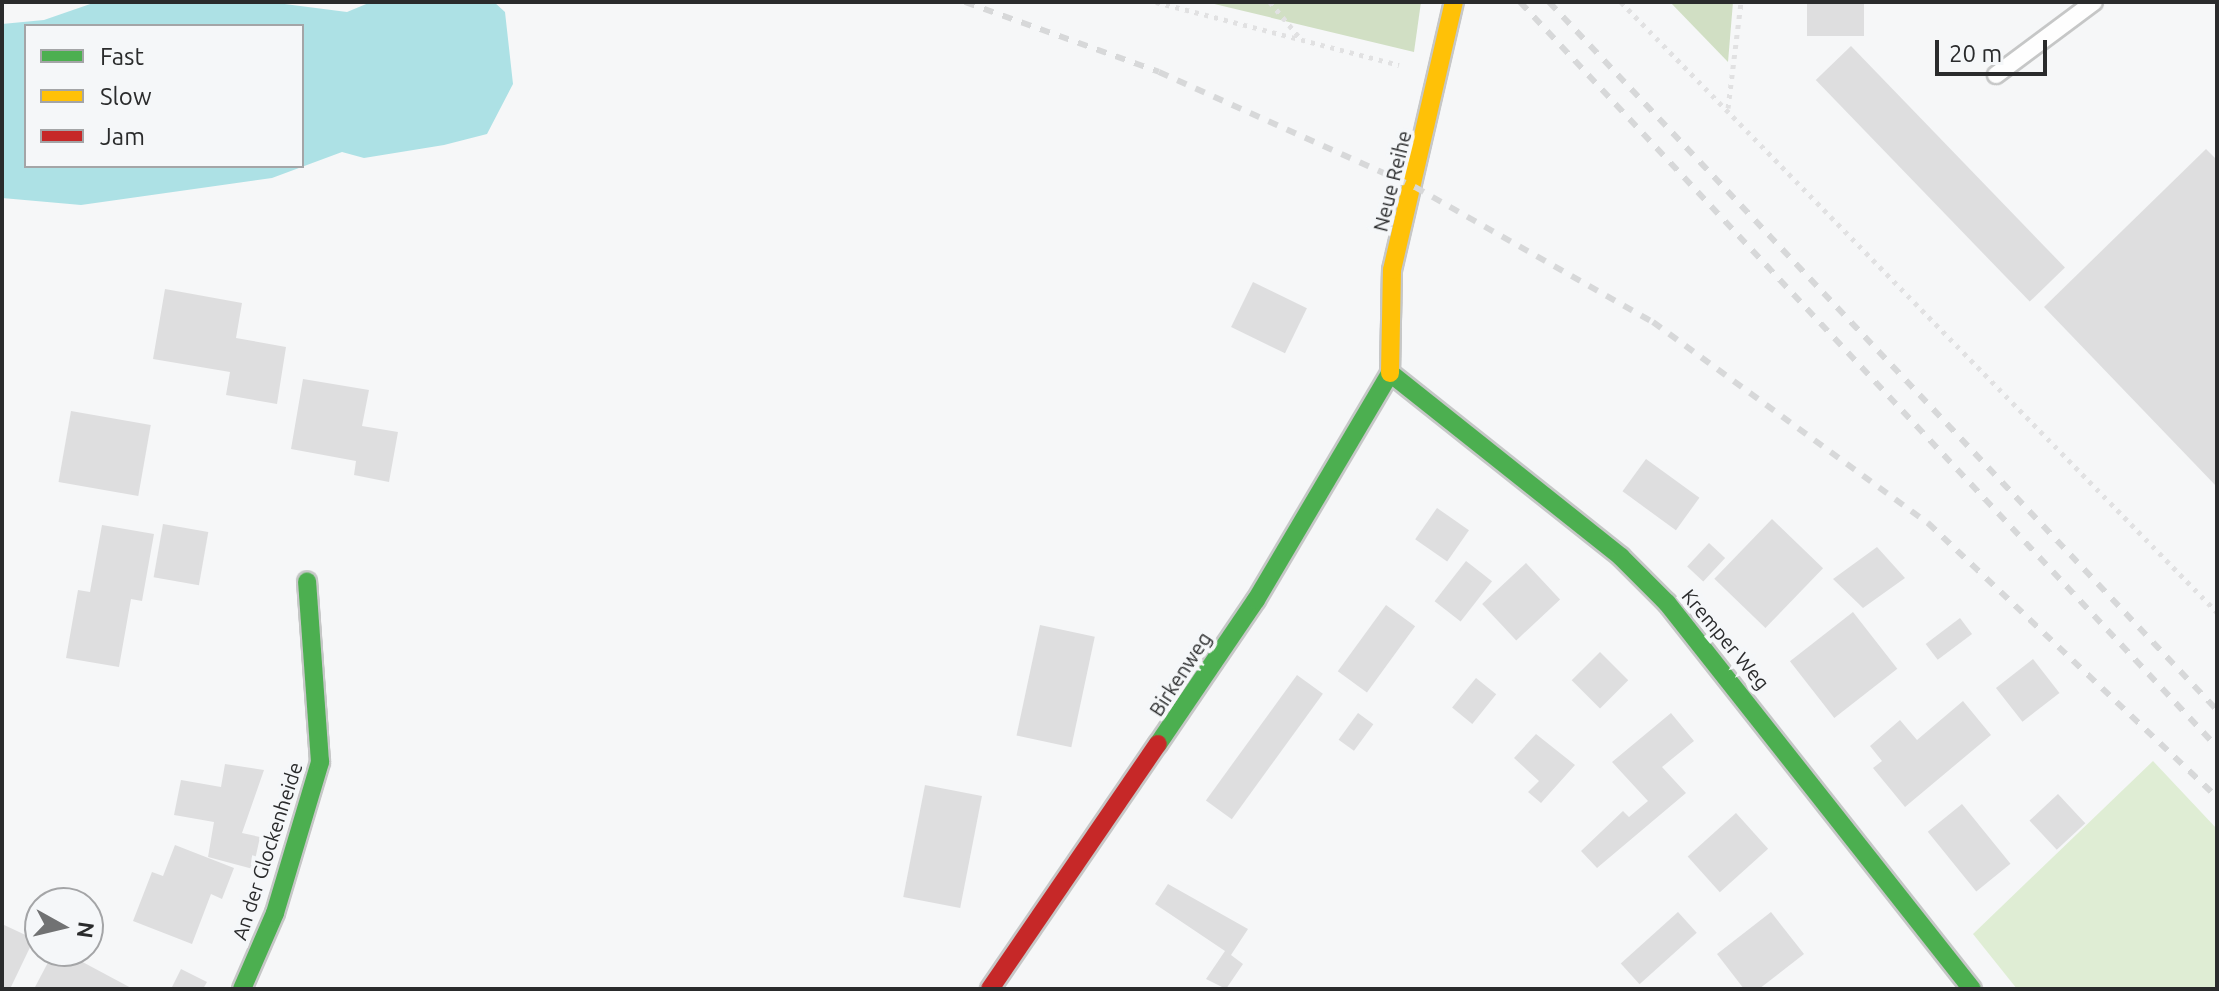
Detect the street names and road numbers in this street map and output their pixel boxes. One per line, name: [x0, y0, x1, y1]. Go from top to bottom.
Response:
street label: Neue Reihe: [1368, 128, 1416, 234]
street label: Kremper Weg: [1677, 584, 1775, 694]
street label: Birkenweg: [1144, 627, 1216, 721]
street label: An der Glockenheide: [227, 759, 307, 943]

